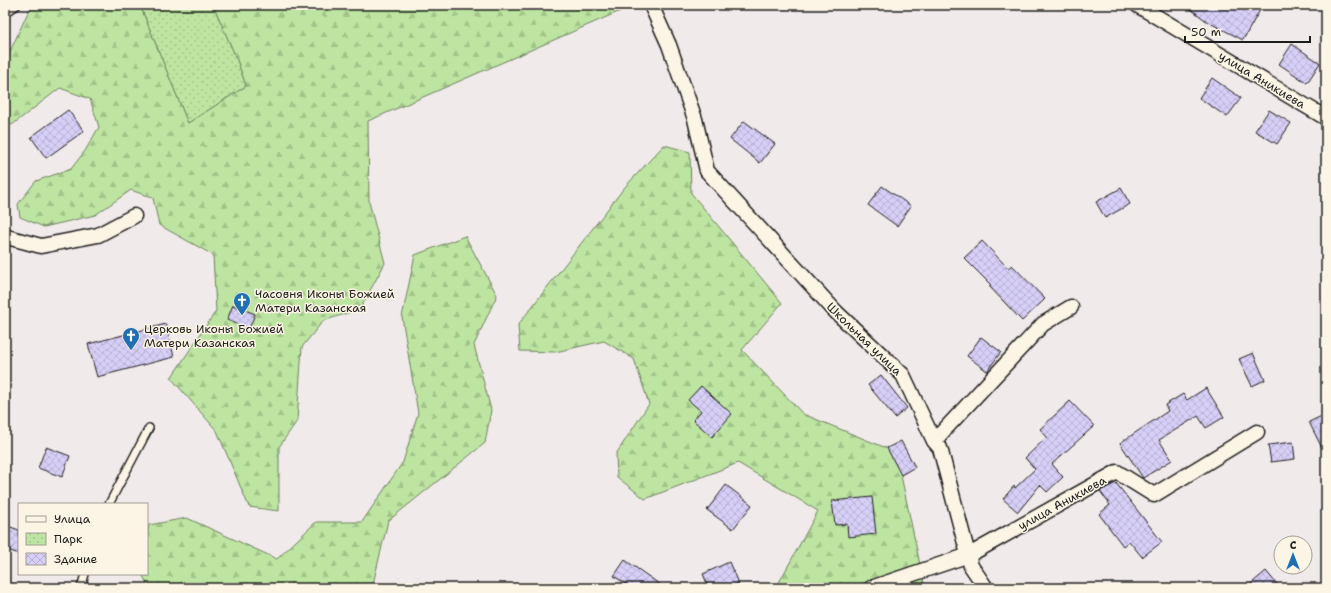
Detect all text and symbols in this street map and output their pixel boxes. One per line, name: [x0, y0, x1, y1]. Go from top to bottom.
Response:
scale bar: [1185, 18, 1310, 44]
text: 50 m: [1191, 24, 1221, 40]
street label: улица Аникиева: [1216, 48, 1309, 112]
place label: Часовня Иконы Божией Матери Казанская: [255, 286, 395, 316]
church icon: Часовня Иконы Божией Матери Казанская: [232, 291, 252, 316]
street label: Школьная улица: [823, 299, 905, 379]
place label: Церковь Иконы Божией Матери Казанская: [144, 321, 284, 351]
church icon: Церковь Иконы Божией Матери Казанская: [121, 326, 141, 351]
street label: улица Аникиева: [1015, 472, 1109, 534]
legend: [18, 503, 148, 575]
text: Улица: [54, 511, 91, 527]
text: Парк: [54, 531, 83, 547]
north arrow: [1273, 535, 1313, 575]
text: С: [1290, 538, 1297, 553]
text: Здание: [54, 551, 98, 567]

